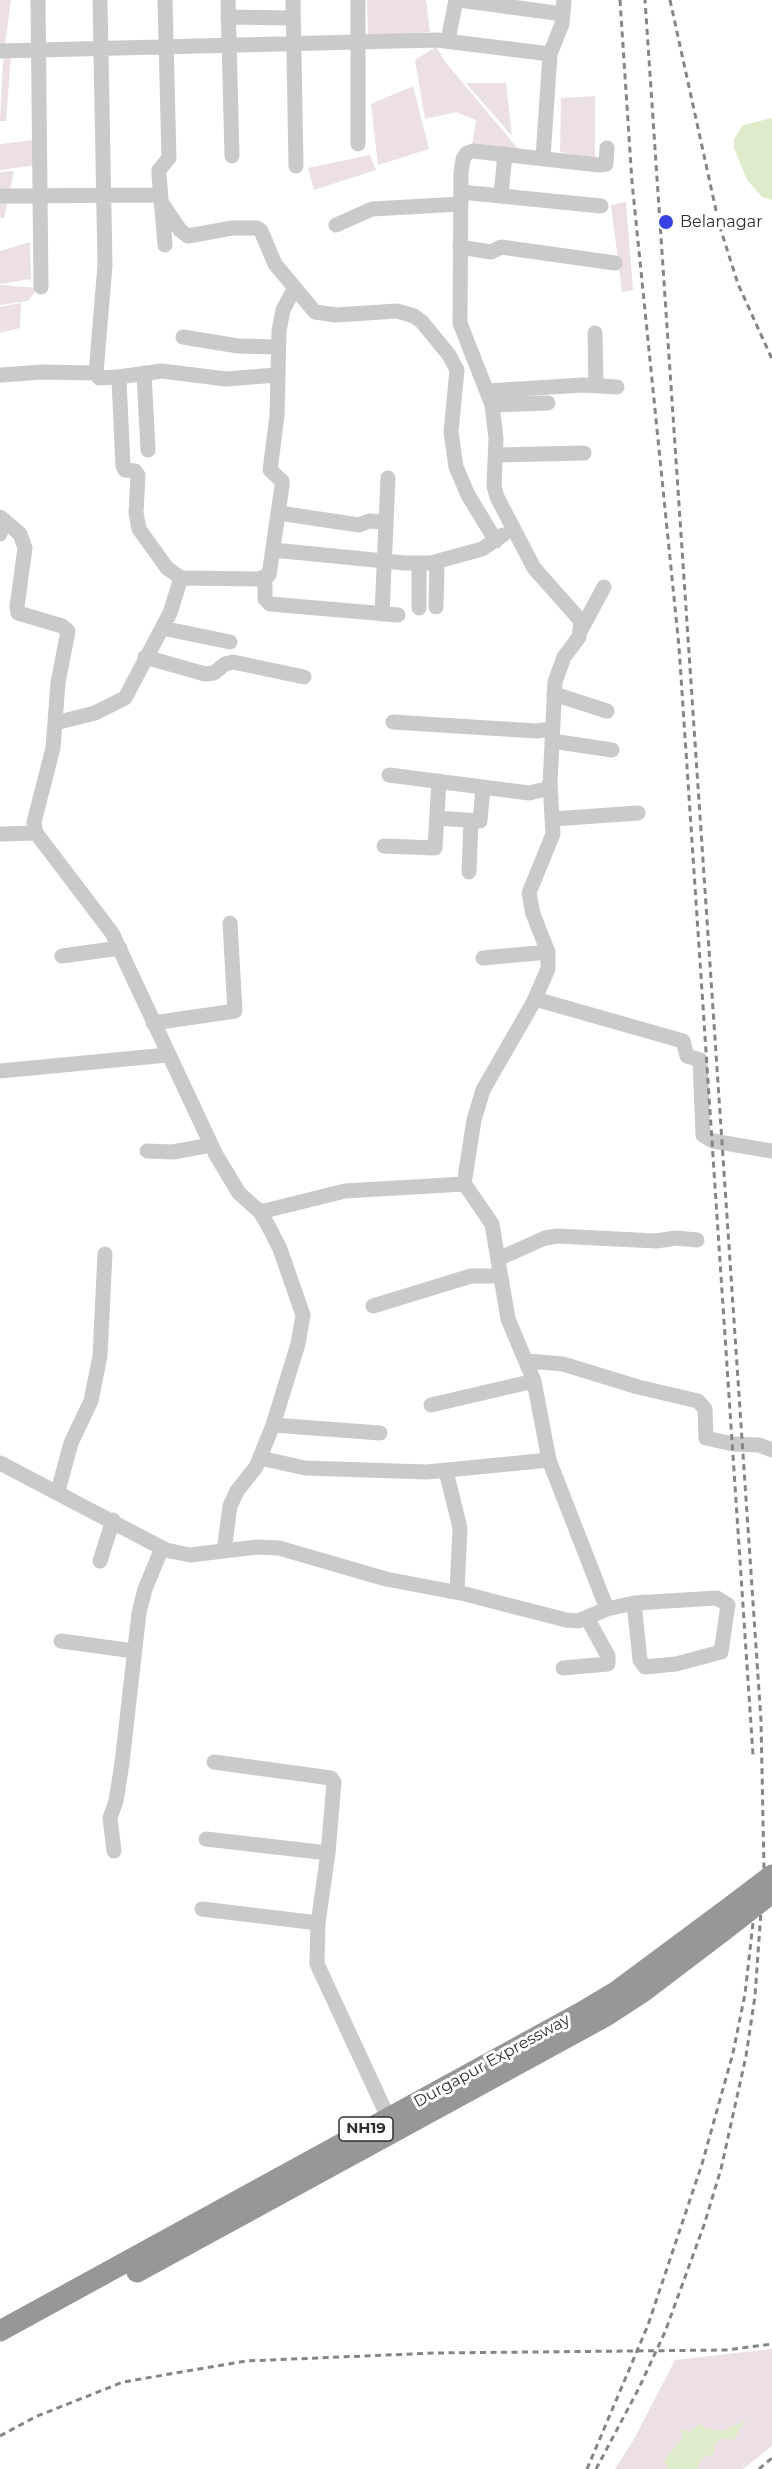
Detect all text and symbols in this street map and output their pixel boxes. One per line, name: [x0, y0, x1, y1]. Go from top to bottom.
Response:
place label: Belanagar: [680, 212, 763, 232]
marker: Belanagar: [657, 213, 675, 231]
street label: Durgapur Expressway: [411, 2010, 573, 2112]
road number: NH19: [339, 2117, 393, 2141]

